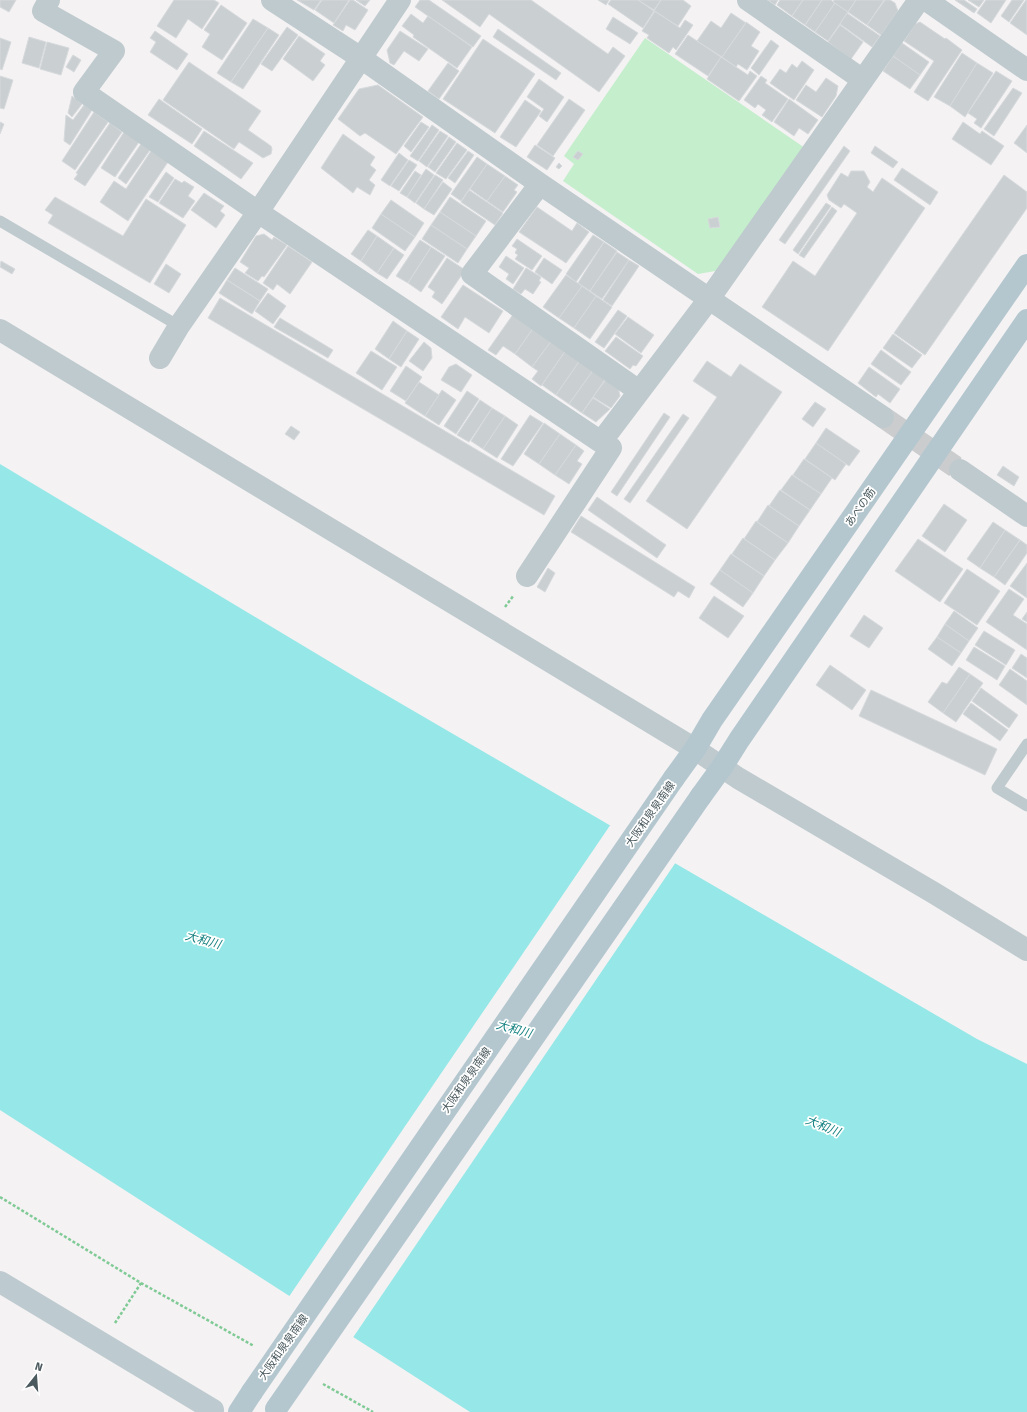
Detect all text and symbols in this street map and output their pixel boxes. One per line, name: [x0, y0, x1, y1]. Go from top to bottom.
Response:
street label: あべの筋: [842, 486, 878, 529]
street label: 大阪和泉泉南線: [623, 779, 678, 850]
water label: 大和川: [184, 928, 224, 952]
water label: 大和川: [495, 1017, 535, 1041]
street label: 大阪和泉泉南線: [439, 1045, 494, 1116]
water label: 大和川: [804, 1113, 844, 1140]
street label: 大阪和泉泉南線: [256, 1312, 311, 1383]
north arrow: [16, 1356, 56, 1396]
text: N: [33, 1360, 44, 1374]

